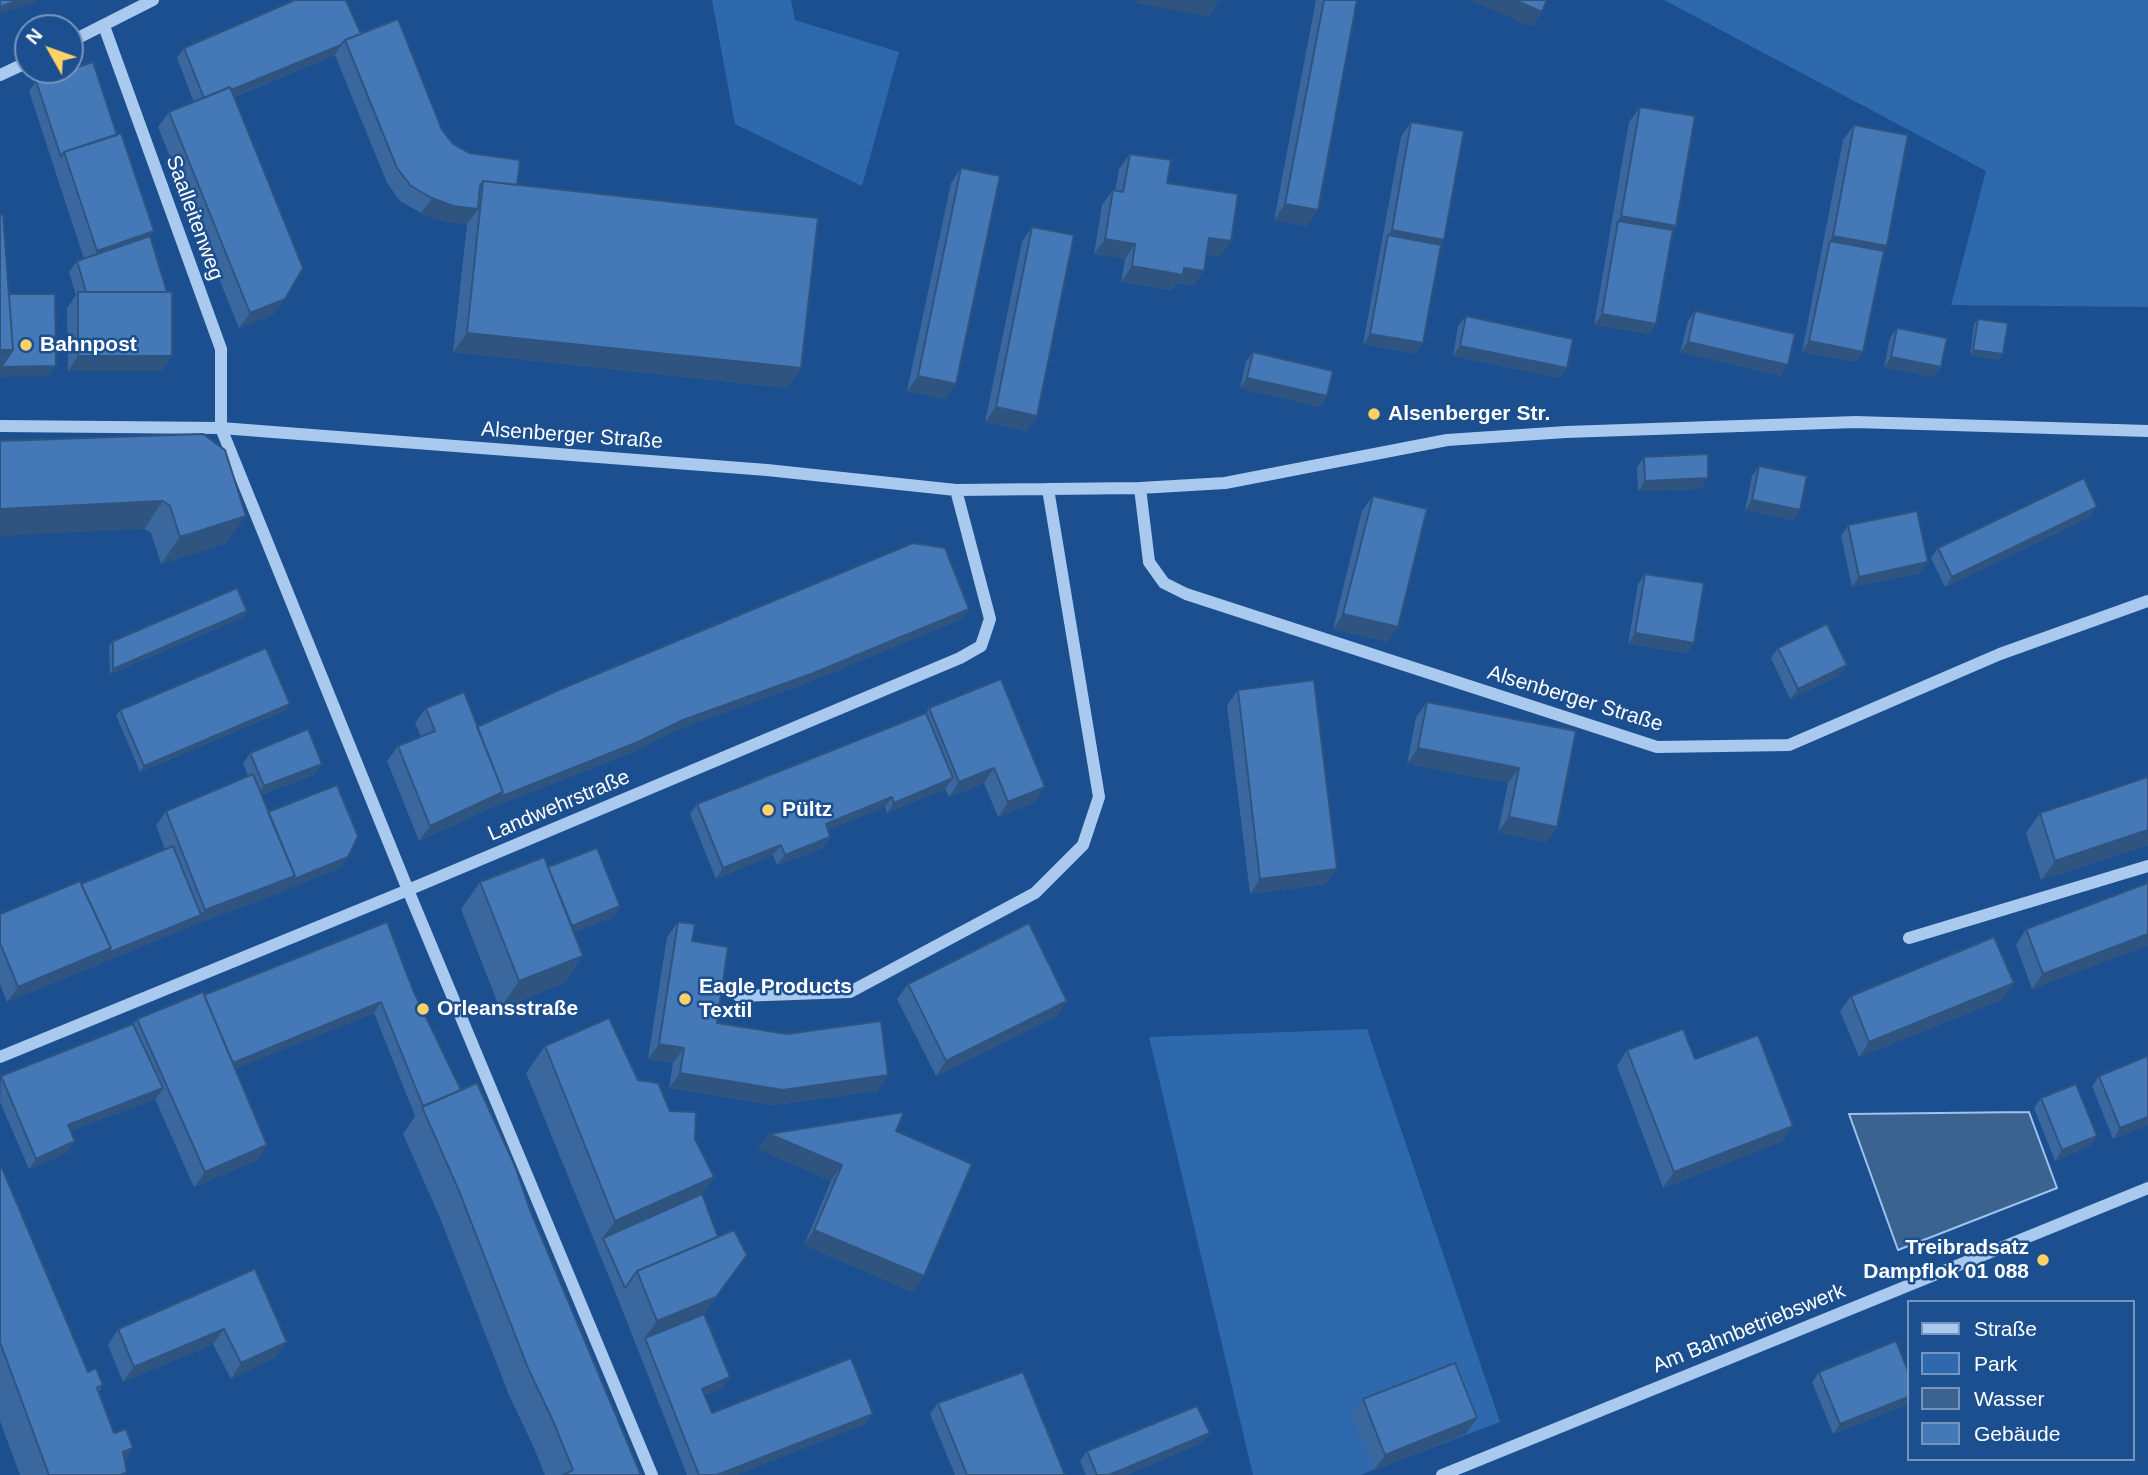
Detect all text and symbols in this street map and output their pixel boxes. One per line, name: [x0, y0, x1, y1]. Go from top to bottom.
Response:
north arrow: [14, 14, 84, 84]
text: N: [22, 24, 47, 48]
street label: Saalleitenweg: [160, 152, 228, 284]
place label: Bahnpost: [40, 332, 137, 358]
marker: Bahnpost: [18, 337, 34, 353]
place label: Alsenberger Str.: [1388, 401, 1550, 427]
marker: Alsenberger Str.: [1366, 406, 1382, 422]
street label: Alsenberger Straße: [480, 417, 664, 455]
street label: Alsenberger Straße: [1484, 660, 1666, 738]
street label: Landwehrstraße: [484, 765, 634, 847]
place label: Pültz: [782, 797, 832, 823]
marker: Pültz: [760, 802, 776, 818]
place label: Eagle Products Textil: [699, 974, 852, 1024]
marker: Eagle Products Textil: [677, 991, 693, 1007]
place label: Orleansstraße: [437, 996, 578, 1022]
marker: Orleansstraße: [415, 1001, 431, 1017]
place label: Treibradsatz Dampflok 01 088: [1863, 1235, 2029, 1285]
marker: Treibradsatz Dampflok 01 088: [2035, 1252, 2051, 1268]
street label: Am Bahnbetriebswerk: [1649, 1279, 1849, 1379]
legend: [1906, 1300, 2134, 1461]
text: Straße: [1974, 1317, 2037, 1340]
text: Park: [1974, 1352, 2017, 1375]
text: Wasser: [1974, 1387, 2044, 1410]
text: Gebäude: [1974, 1422, 2060, 1445]

